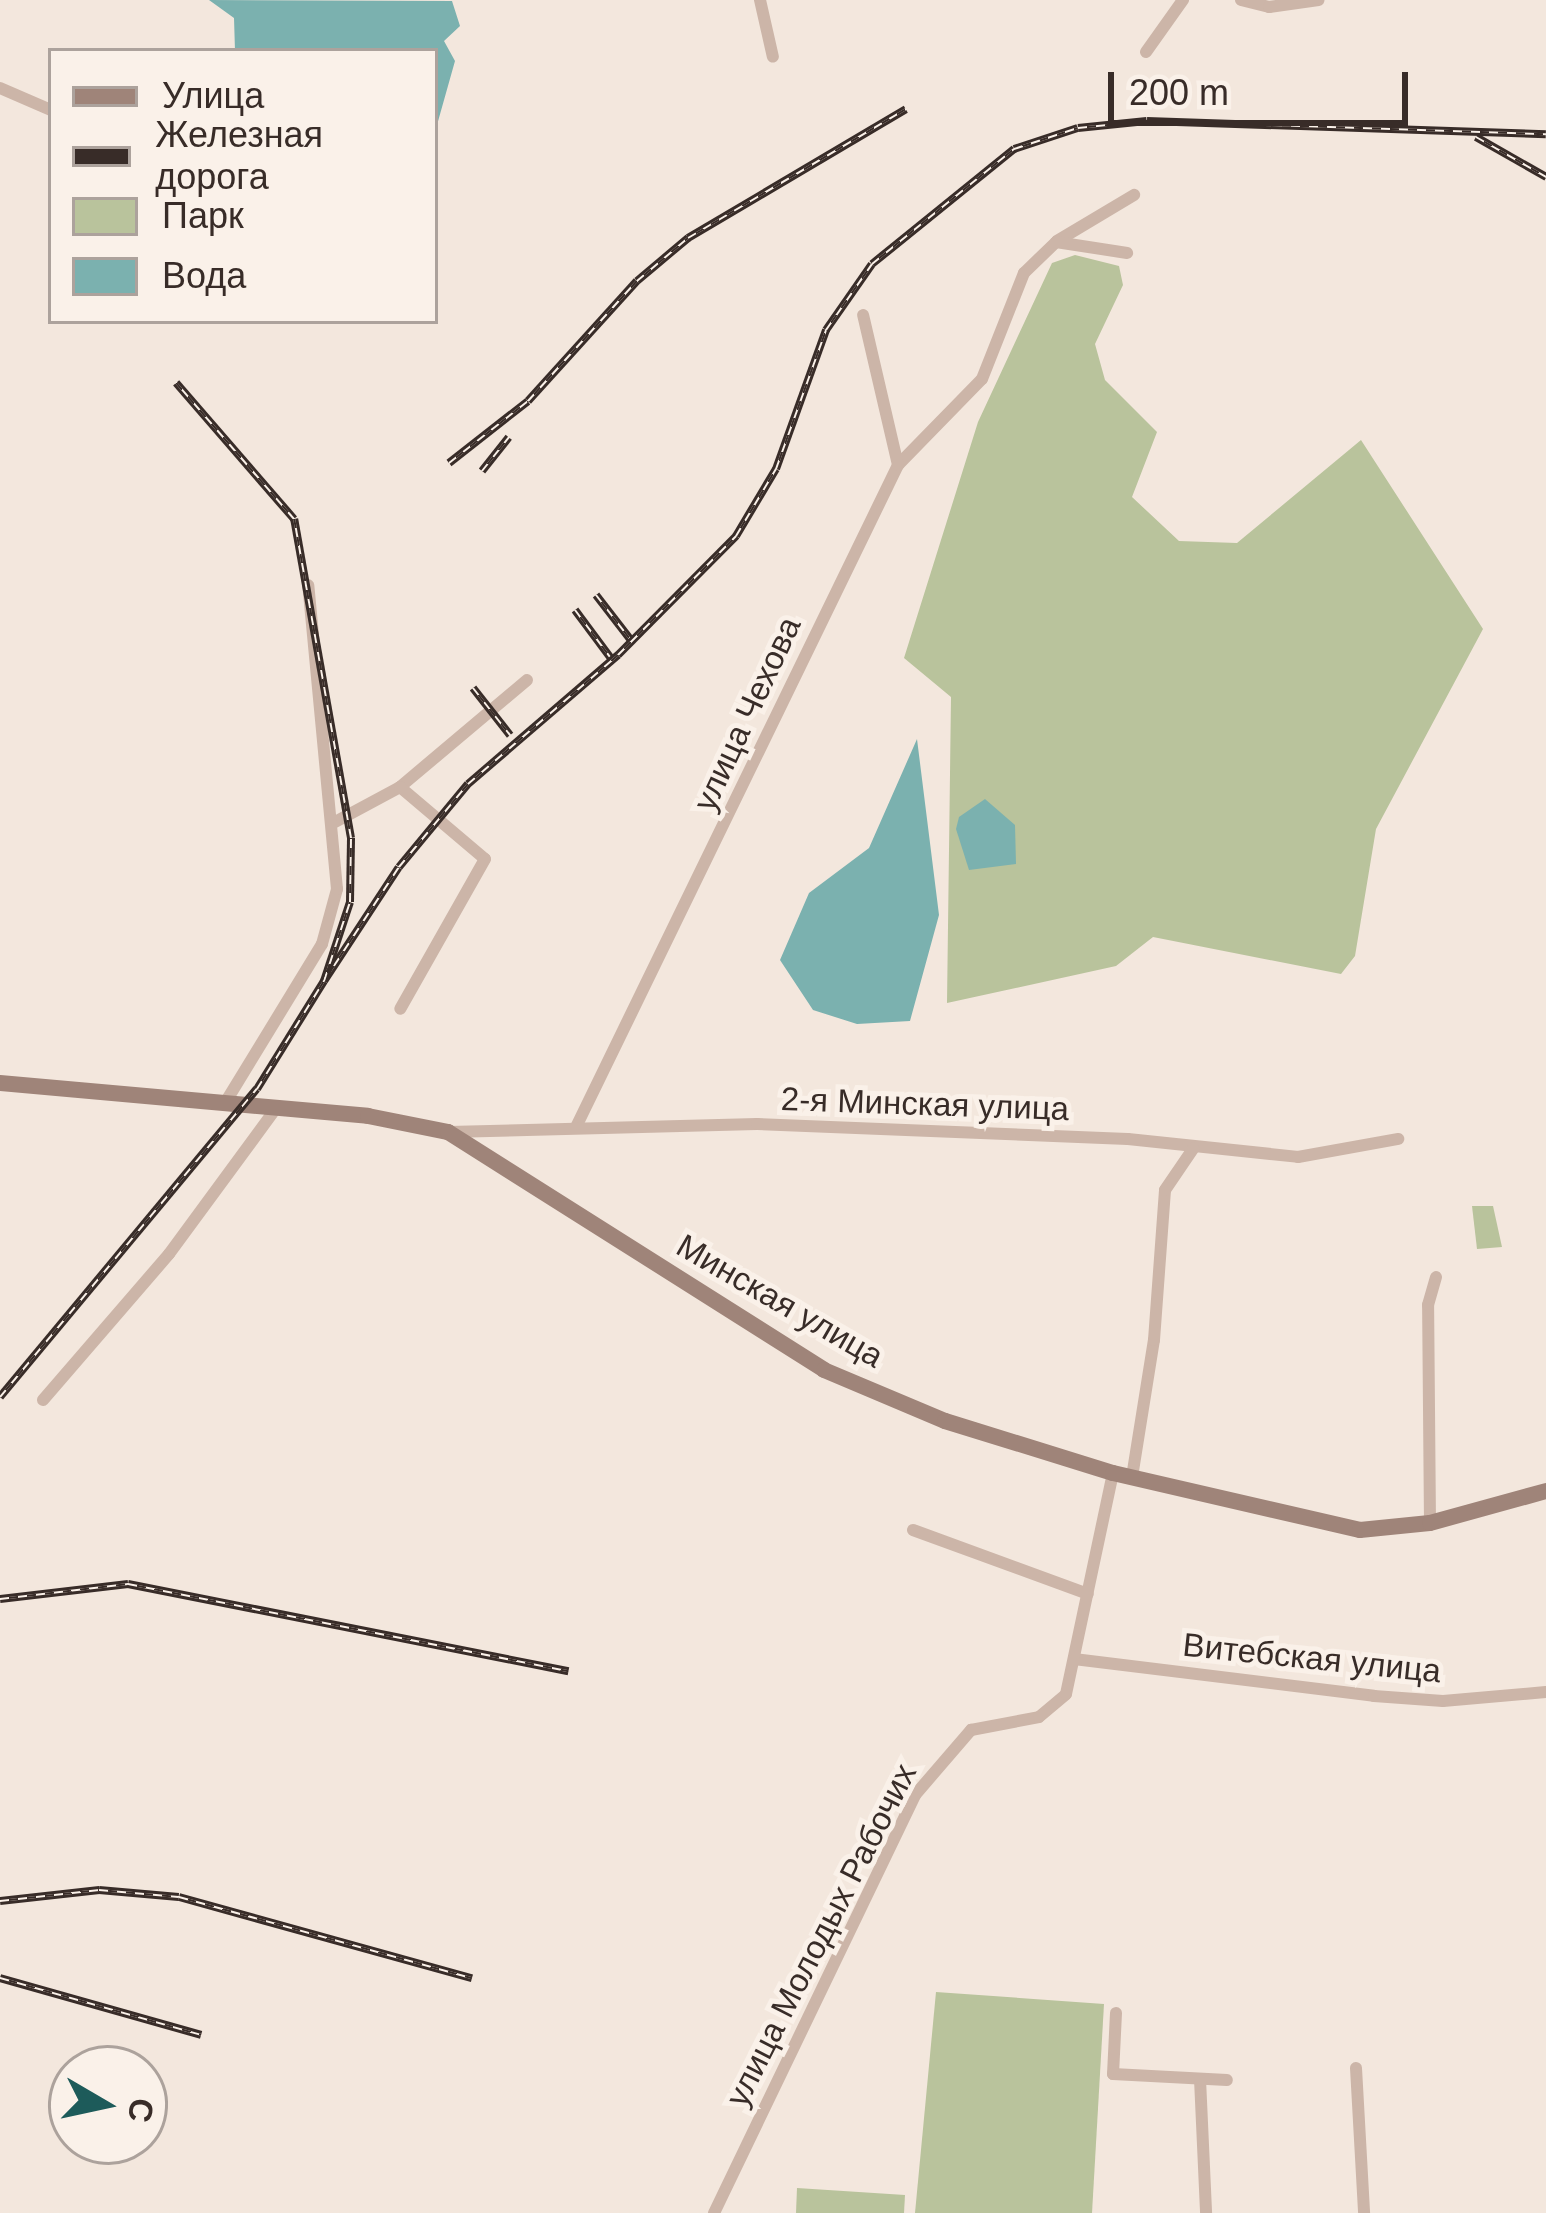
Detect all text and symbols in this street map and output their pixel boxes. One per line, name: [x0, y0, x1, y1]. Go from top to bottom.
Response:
legend: [48, 48, 438, 324]
scale bar: [1114, 48, 1414, 122]
text: 200 m: [1129, 72, 1229, 113]
text: Улица: [162, 75, 264, 116]
text: Железная дорога: [155, 114, 323, 197]
text: Парк: [162, 195, 244, 236]
text: Вода: [162, 255, 246, 296]
street label: улица Чехова: [685, 611, 809, 817]
street label: 2-я Минская улица: [780, 1079, 1070, 1129]
street label: Минская улица: [670, 1226, 890, 1376]
street label: Витебская улица: [1181, 1625, 1443, 1691]
street label: улица Молодых Рабочих: [717, 1757, 925, 2113]
north arrow: [48, 2045, 168, 2165]
text: С: [121, 2096, 161, 2125]

